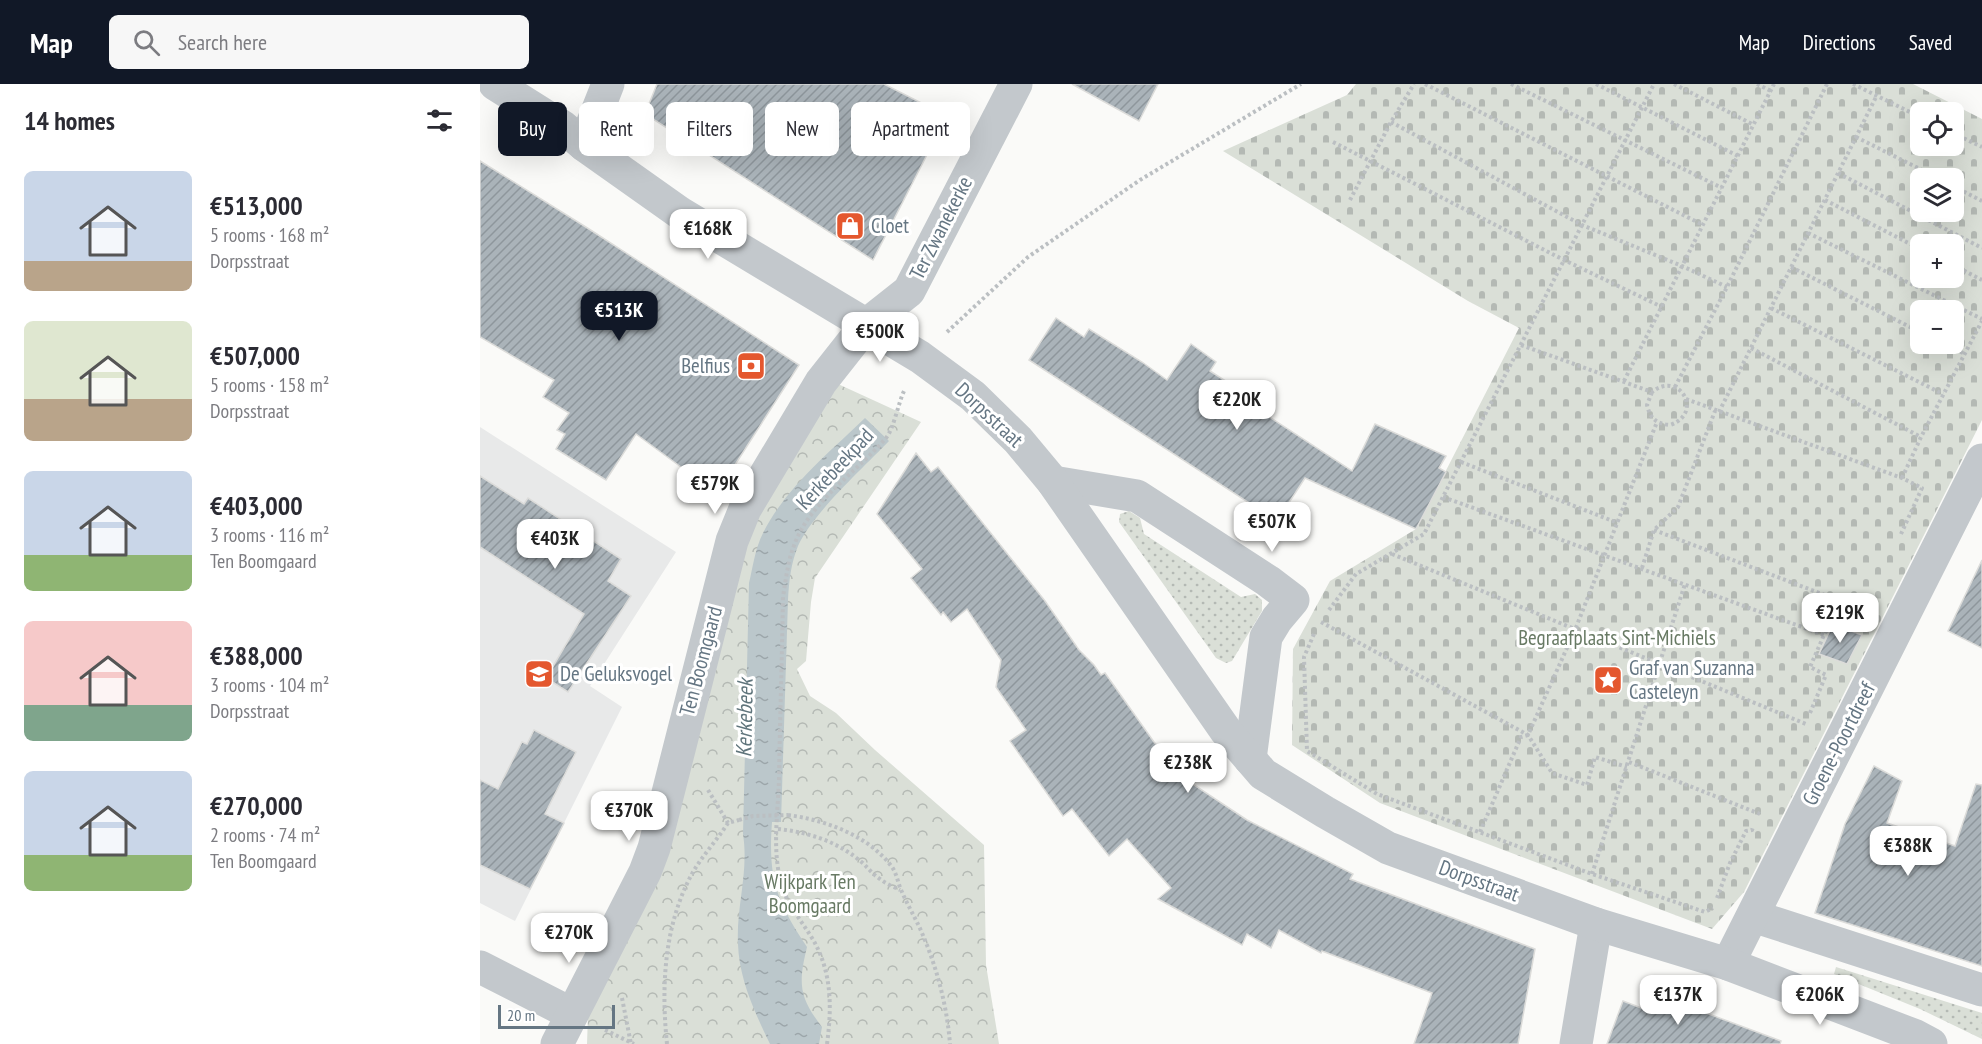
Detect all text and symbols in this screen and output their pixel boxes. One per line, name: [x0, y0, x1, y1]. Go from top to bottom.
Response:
search box: [109, 15, 529, 69]
text: Map: [30, 24, 73, 61]
icon: search: [130, 26, 163, 59]
text: Search here: [178, 28, 267, 56]
text: Map: [1739, 29, 1770, 56]
text: Directions: [1803, 29, 1876, 56]
text: Saved: [1909, 29, 1952, 56]
chip: Buy: [498, 102, 567, 156]
chip: Rent: [579, 102, 654, 156]
chip: Filters: [666, 102, 753, 156]
chip: New: [765, 102, 839, 156]
chip: Apartment: [851, 102, 970, 156]
map controls: [1910, 102, 1964, 354]
button: locate: [1910, 102, 1964, 156]
text: 14 homes: [24, 104, 115, 137]
icon: filters: [423, 104, 456, 137]
button: layers: [1910, 168, 1964, 222]
street label: Ter Zwanekerke: [903, 172, 978, 284]
text: €513,000: [210, 189, 303, 222]
icon: home: [72, 195, 144, 267]
pin: €168K: [666, 209, 750, 260]
shop icon: Cloet: [834, 210, 866, 242]
place label: Cloet: [871, 212, 909, 239]
text: €168K: [684, 215, 732, 241]
text: 5 rooms · 168 m²: [210, 222, 329, 248]
button: +: [1910, 234, 1964, 288]
text: Dorpsstraat: [210, 248, 289, 274]
pin: €513K: [577, 291, 661, 342]
text: €513K: [595, 297, 643, 323]
button: −: [1910, 300, 1964, 354]
pin: €500K: [838, 312, 922, 363]
text: €500K: [856, 318, 904, 344]
text: €507,000: [210, 339, 300, 372]
icon: home: [72, 345, 144, 417]
bank icon: Belfius: [735, 350, 767, 382]
place label: Belfius: [681, 352, 730, 379]
text: 5 rooms · 158 m²: [210, 372, 329, 398]
street label: Dorpsstraat: [950, 376, 1029, 453]
pin: €220K: [1195, 380, 1279, 431]
text: €220K: [1213, 386, 1261, 412]
text: Dorpsstraat: [210, 398, 289, 424]
street label: Kerkebeekpad: [790, 422, 879, 515]
pin: €579K: [673, 464, 757, 515]
text: €579K: [691, 470, 739, 496]
text: €403,000: [210, 489, 303, 522]
icon: home: [72, 495, 144, 567]
pin: €507K: [1230, 502, 1314, 553]
text: €507K: [1248, 508, 1296, 534]
pin: €403K: [513, 519, 597, 570]
text: 3 rooms · 116 m²: [210, 522, 329, 548]
text: €403K: [531, 525, 579, 551]
text: Ten Boomgaard: [210, 548, 317, 574]
pin: €219K: [1798, 593, 1882, 644]
text: €219K: [1816, 599, 1864, 625]
street label: Ten Boomgaard: [673, 603, 728, 718]
park label: Begraafplaats Sint-Michiels: [1518, 624, 1716, 651]
text: €388,000: [210, 639, 303, 672]
icon: home: [72, 645, 144, 717]
place label: Graf van Suzanna Casteleyn: [1629, 654, 1754, 705]
school or university icon: De Geluksvogel: [523, 658, 555, 690]
place label: De Geluksvogel: [560, 660, 672, 687]
place icon: Graf van Suzanna Casteleyn: [1592, 664, 1624, 696]
text: 3 rooms · 104 m²: [210, 672, 329, 698]
water label: Kerkebeek: [729, 676, 759, 758]
street label: Groene-Poortdreef: [1796, 677, 1881, 810]
text: Dorpsstraat: [210, 698, 289, 724]
pin: €238K: [1146, 743, 1230, 794]
text: €238K: [1164, 749, 1212, 775]
text: €270,000: [210, 789, 303, 822]
pin: €370K: [587, 791, 671, 842]
icon: home: [72, 795, 144, 867]
text: €370K: [605, 797, 653, 823]
text: 2 rooms · 74 m²: [210, 822, 320, 848]
pin: €388K: [1866, 826, 1950, 877]
text: €388K: [1884, 832, 1932, 858]
text: Ten Boomgaard: [210, 848, 317, 874]
street label: Dorpsstraat: [1435, 854, 1523, 908]
park label: Wijkpark Ten Boomgaard: [764, 868, 856, 919]
pin: €270K: [527, 913, 611, 964]
text: €270K: [545, 919, 593, 945]
pin: €137K: [1636, 975, 1720, 1026]
pin: €206K: [1778, 975, 1862, 1026]
text: €137K: [1654, 981, 1702, 1007]
text: €206K: [1796, 981, 1844, 1007]
scale bar: [498, 1002, 615, 1030]
text: 20 m: [507, 1005, 535, 1025]

